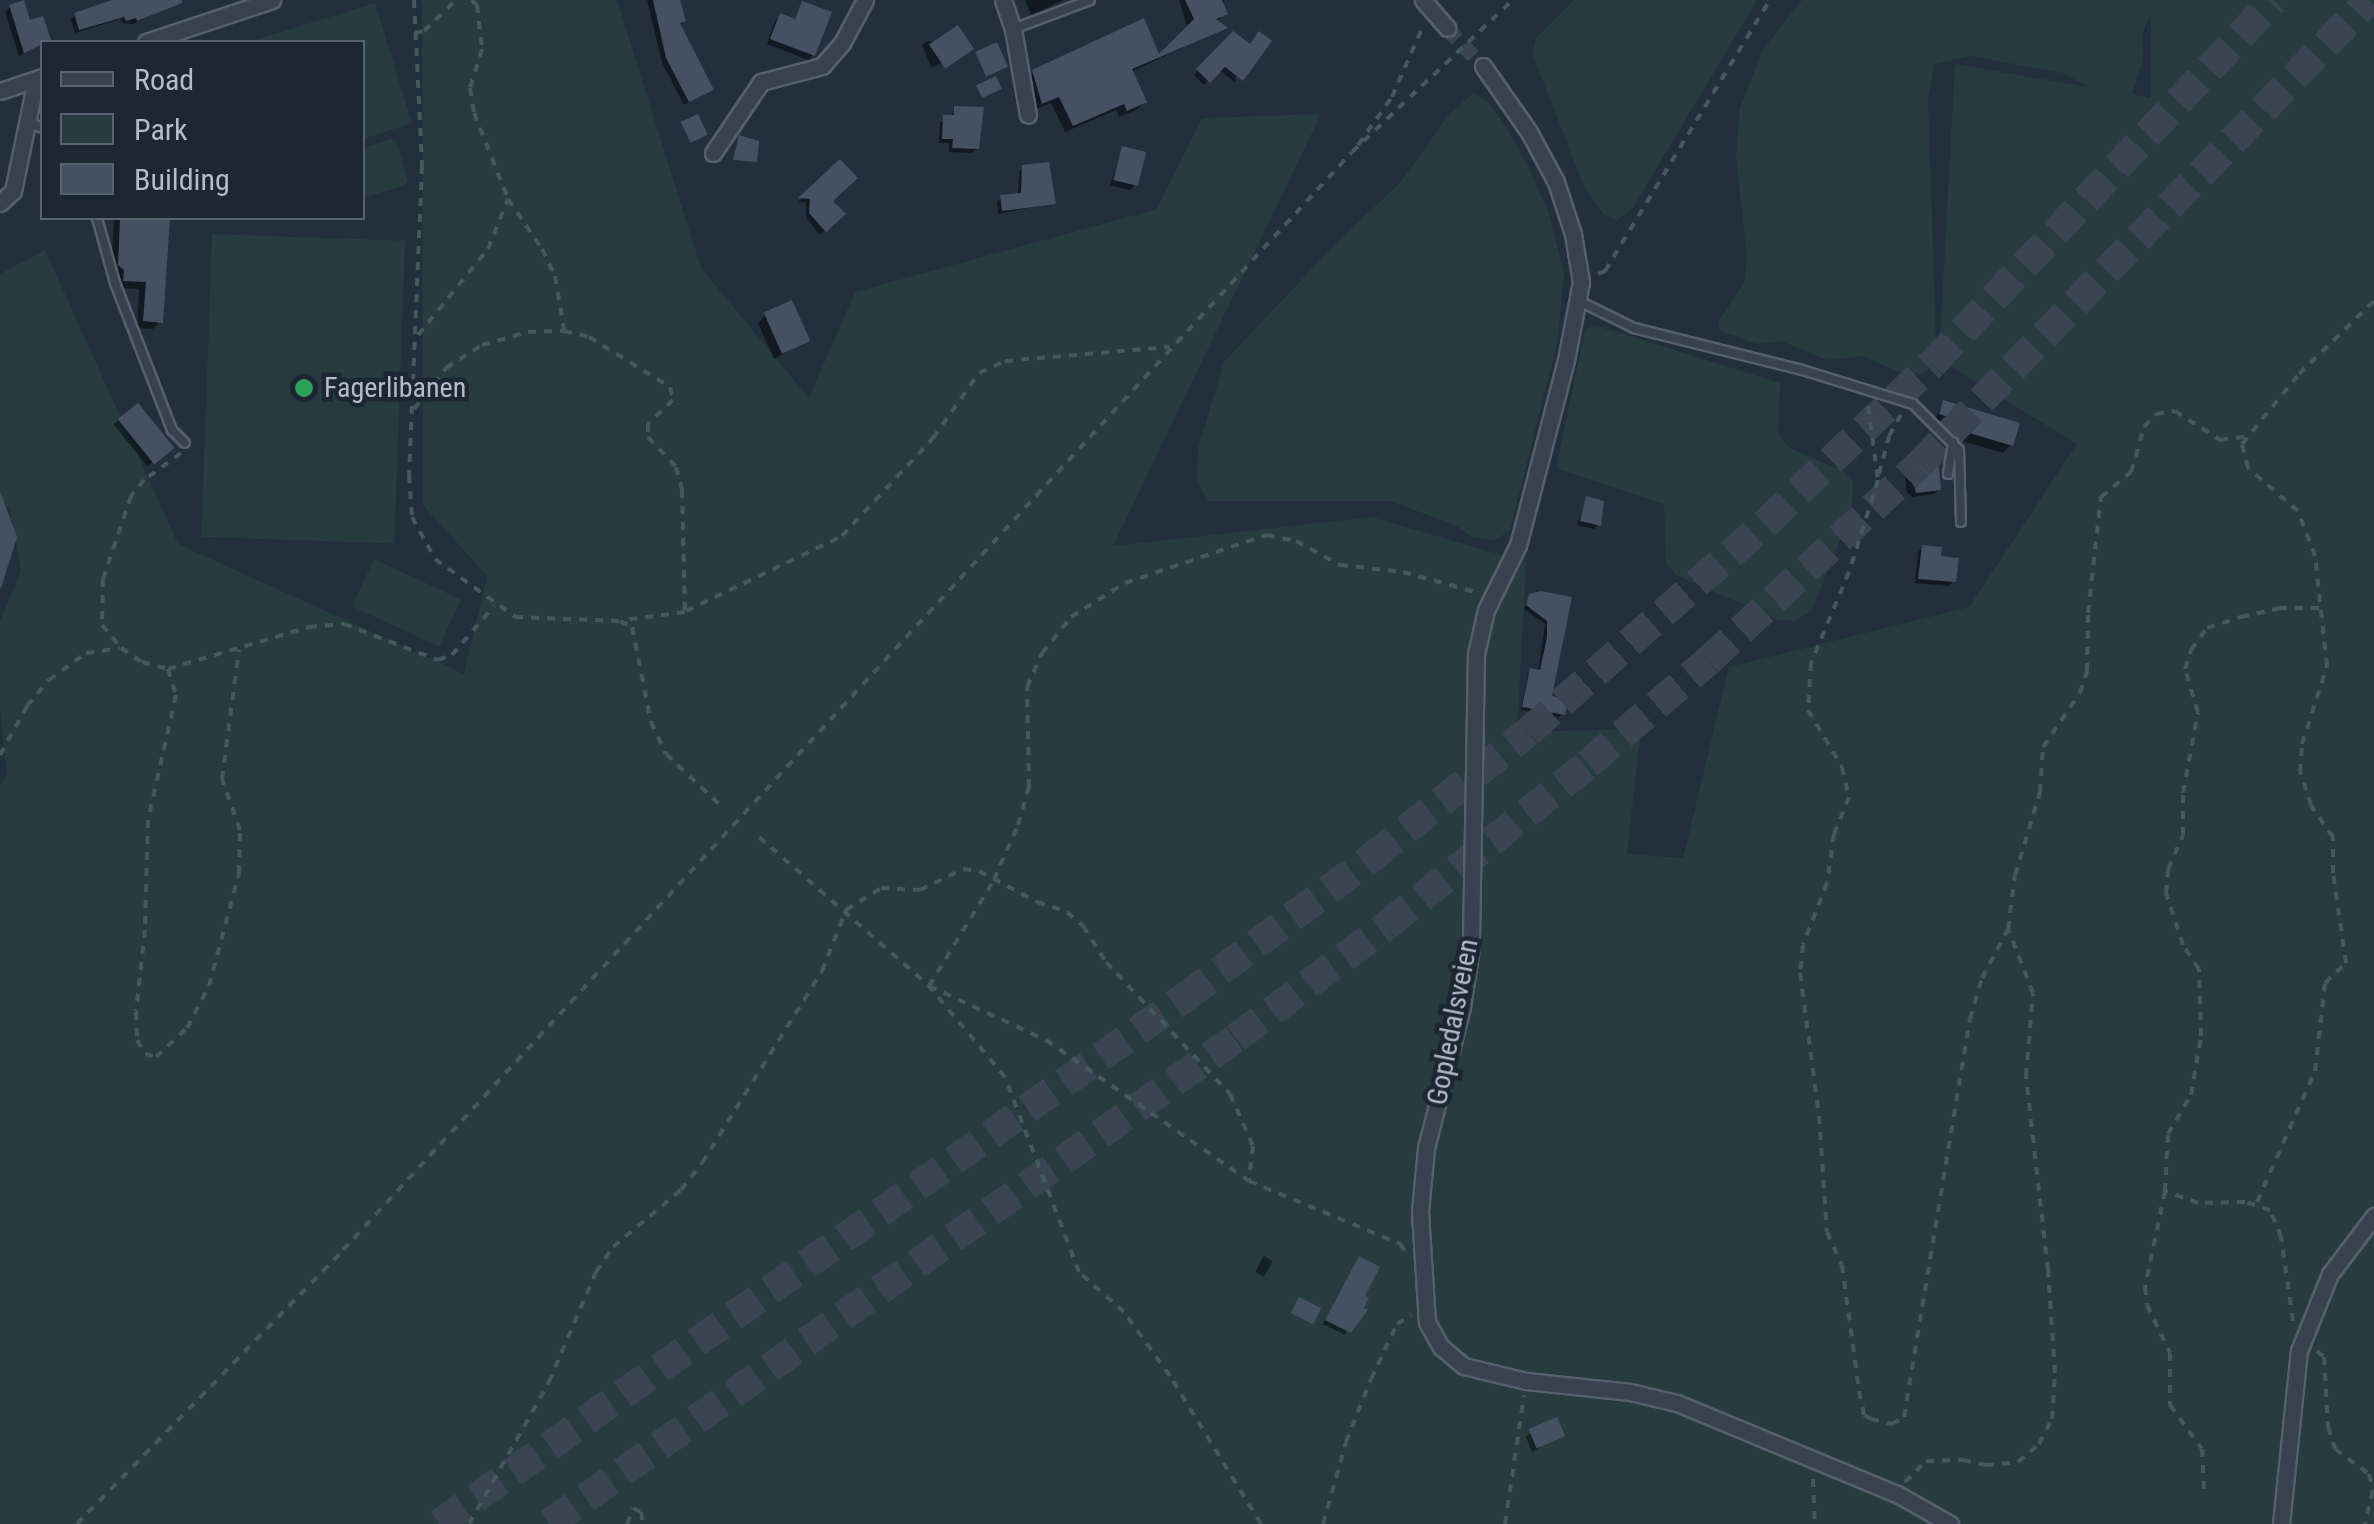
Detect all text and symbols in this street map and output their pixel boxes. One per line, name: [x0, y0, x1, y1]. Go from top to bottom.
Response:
legend: [40, 40, 365, 220]
text: Road: [134, 62, 194, 97]
text: Park: [134, 112, 188, 147]
text: Building: [134, 162, 230, 197]
place label: Fagerlibanen: [324, 371, 466, 405]
marker: Fagerlibanen: [293, 377, 315, 399]
street label: Gopledalsveien: [1420, 936, 1486, 1108]

